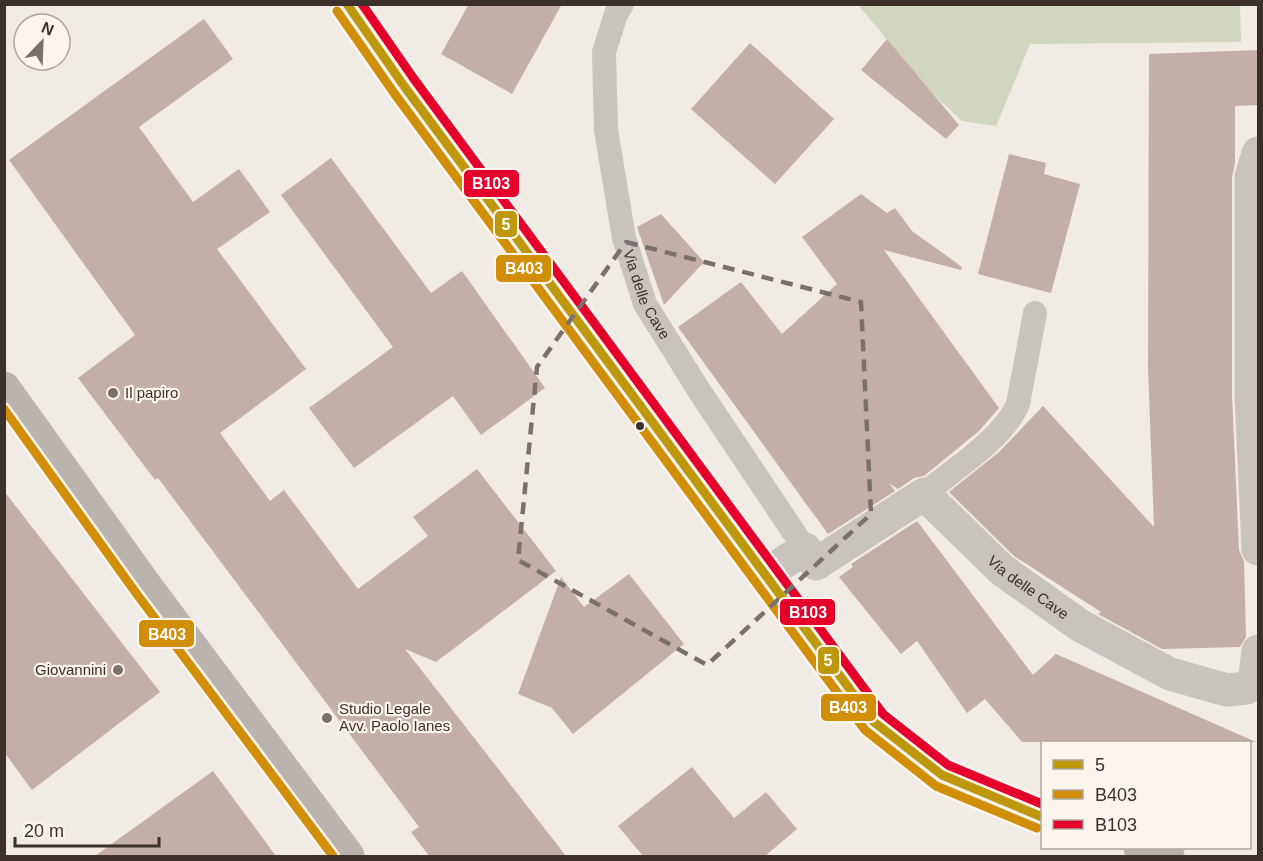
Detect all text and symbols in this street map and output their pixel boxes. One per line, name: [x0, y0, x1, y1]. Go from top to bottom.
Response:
north arrow: [12, 12, 72, 72]
text: N: [39, 19, 56, 39]
line badge: B103: [463, 169, 520, 198]
text: B103: [472, 175, 510, 192]
line badge: 5: [494, 210, 518, 238]
text: 5: [502, 216, 511, 233]
street label: Via delle Cave: [620, 247, 674, 342]
line badge: B403: [495, 254, 552, 283]
text: B403: [505, 260, 543, 277]
place label: Il papiro: [125, 384, 178, 401]
marker: Il papiro: [106, 386, 120, 400]
unlabelled marker: [634, 420, 646, 432]
street label: Via delle Cave: [984, 552, 1072, 623]
line badge: B103: [779, 598, 836, 626]
text: B103: [789, 604, 827, 621]
line badge: B403: [138, 619, 195, 648]
text: B403: [148, 626, 186, 643]
line badge: 5: [817, 646, 840, 675]
text: 5: [824, 652, 833, 669]
place label: Giovannini: [35, 661, 106, 678]
marker: Giovannini: [111, 663, 125, 677]
line badge: B403: [820, 693, 877, 722]
text: B403: [829, 699, 867, 716]
place label: Studio Legale Avv. Paolo Ianes: [339, 700, 450, 734]
marker: Studio Legale Avv. Paolo Ianes: [320, 711, 334, 725]
legend: [1041, 741, 1251, 849]
text: 5: [1095, 755, 1105, 775]
text: B403: [1095, 785, 1137, 805]
scale bar: [15, 810, 159, 848]
text: B103: [1095, 815, 1137, 835]
text: 20 m: [24, 821, 64, 841]

